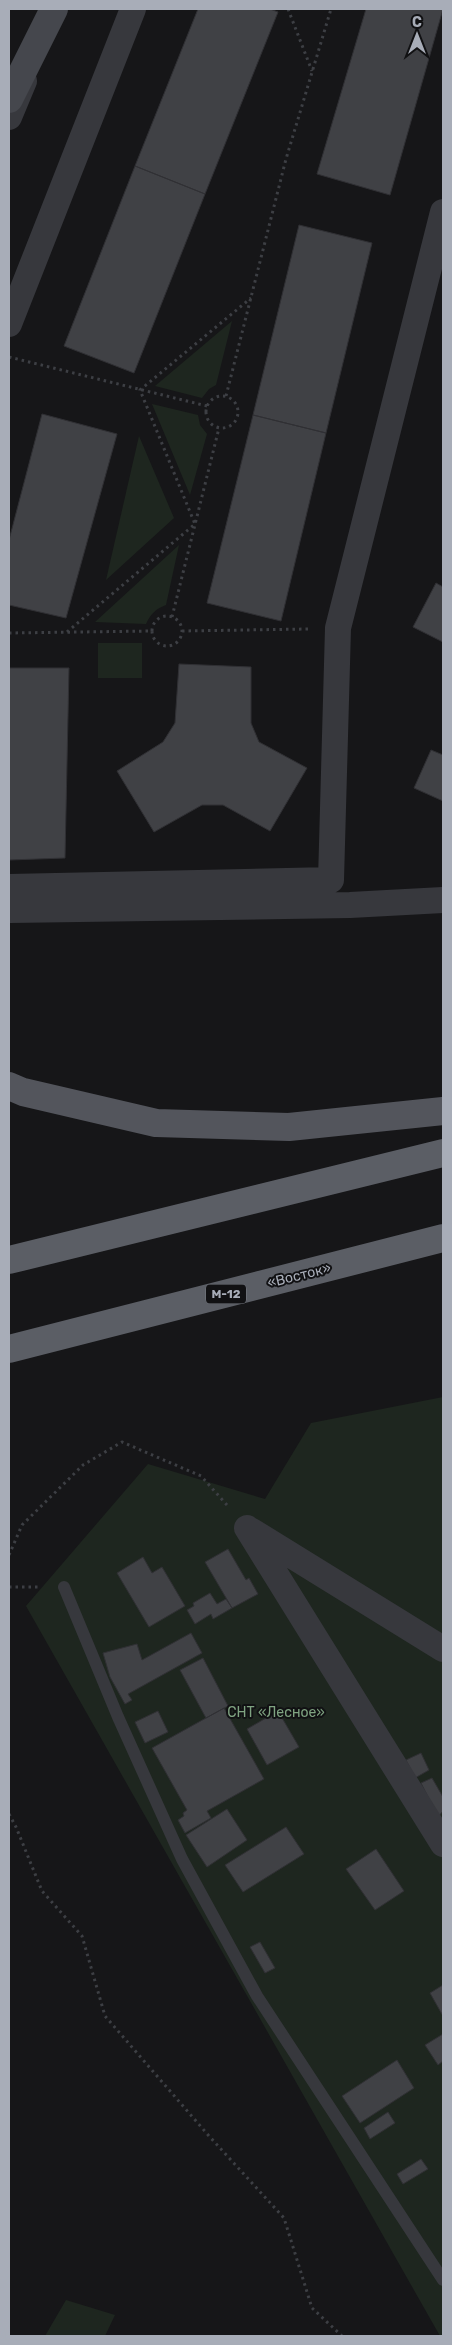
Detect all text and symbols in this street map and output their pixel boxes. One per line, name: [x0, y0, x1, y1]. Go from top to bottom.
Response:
north arrow: [392, 10, 442, 60]
text: С: [412, 14, 422, 31]
street label: «Восток»: [266, 1259, 333, 1292]
road number: М-12: [206, 1285, 246, 1304]
park label: СНТ «Лесное»: [227, 1704, 325, 1721]

